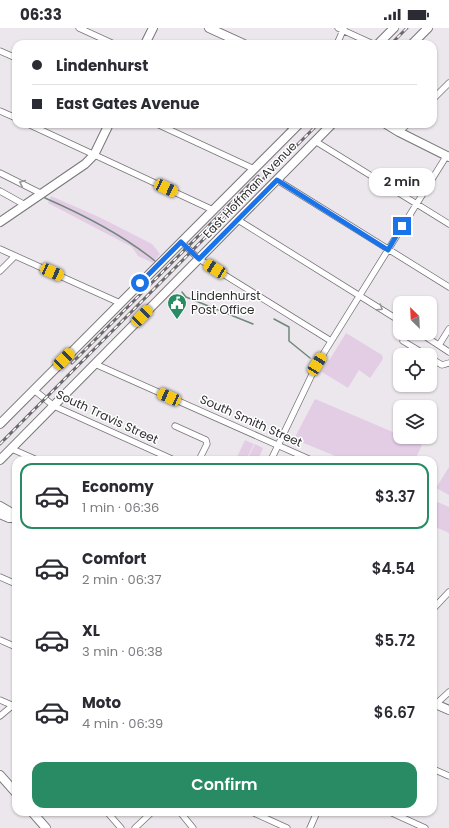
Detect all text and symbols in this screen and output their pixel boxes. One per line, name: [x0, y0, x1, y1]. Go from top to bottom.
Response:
text: 06:33: [20, 4, 62, 25]
text: Lindenhurst: [56, 55, 148, 76]
text: East Gates Avenue: [56, 93, 200, 114]
street label: East Hoffman Avenue: [199, 138, 300, 242]
callout: 2 min: [369, 168, 435, 196]
text: 2 min: [384, 172, 420, 191]
car: [153, 177, 179, 199]
one-way arrow: [18, 180, 26, 188]
route end: [393, 217, 411, 235]
car: [202, 258, 228, 280]
car: [39, 262, 65, 282]
route start: [131, 274, 149, 292]
place label: Lindenhurst Post Office: [191, 287, 261, 318]
public building icon: Lindenhurst Post Office: [166, 292, 188, 320]
north arrow: [393, 296, 437, 340]
map controls: [393, 296, 437, 444]
car: [129, 303, 155, 329]
one-way arrow: [376, 303, 383, 311]
car: [51, 346, 77, 372]
button: locate: [393, 348, 437, 392]
car: [306, 351, 328, 377]
street label: South Travis Street: [53, 385, 161, 448]
car: [156, 387, 182, 407]
street label: South Smith Street: [197, 390, 305, 451]
button: layers: [393, 400, 437, 444]
text: Economy: [82, 476, 154, 497]
icon: car: [34, 478, 70, 514]
text: $3.37: [375, 486, 415, 507]
text: 1 min · 06:36: [82, 498, 159, 517]
text: Comfort: [82, 548, 146, 569]
icon: car: [34, 550, 70, 586]
text: $4.54: [372, 558, 415, 579]
text: 2 min · 06:37: [82, 570, 162, 589]
text: XL: [82, 620, 100, 641]
icon: car: [34, 622, 70, 658]
text: $5.72: [375, 630, 415, 651]
text: 3 min · 06:38: [82, 642, 163, 661]
text: Moto: [82, 692, 121, 713]
icon: car: [34, 694, 70, 730]
text: $6.67: [374, 702, 415, 723]
text: 4 min · 06:39: [82, 714, 163, 733]
button: Confirm: [32, 762, 417, 808]

